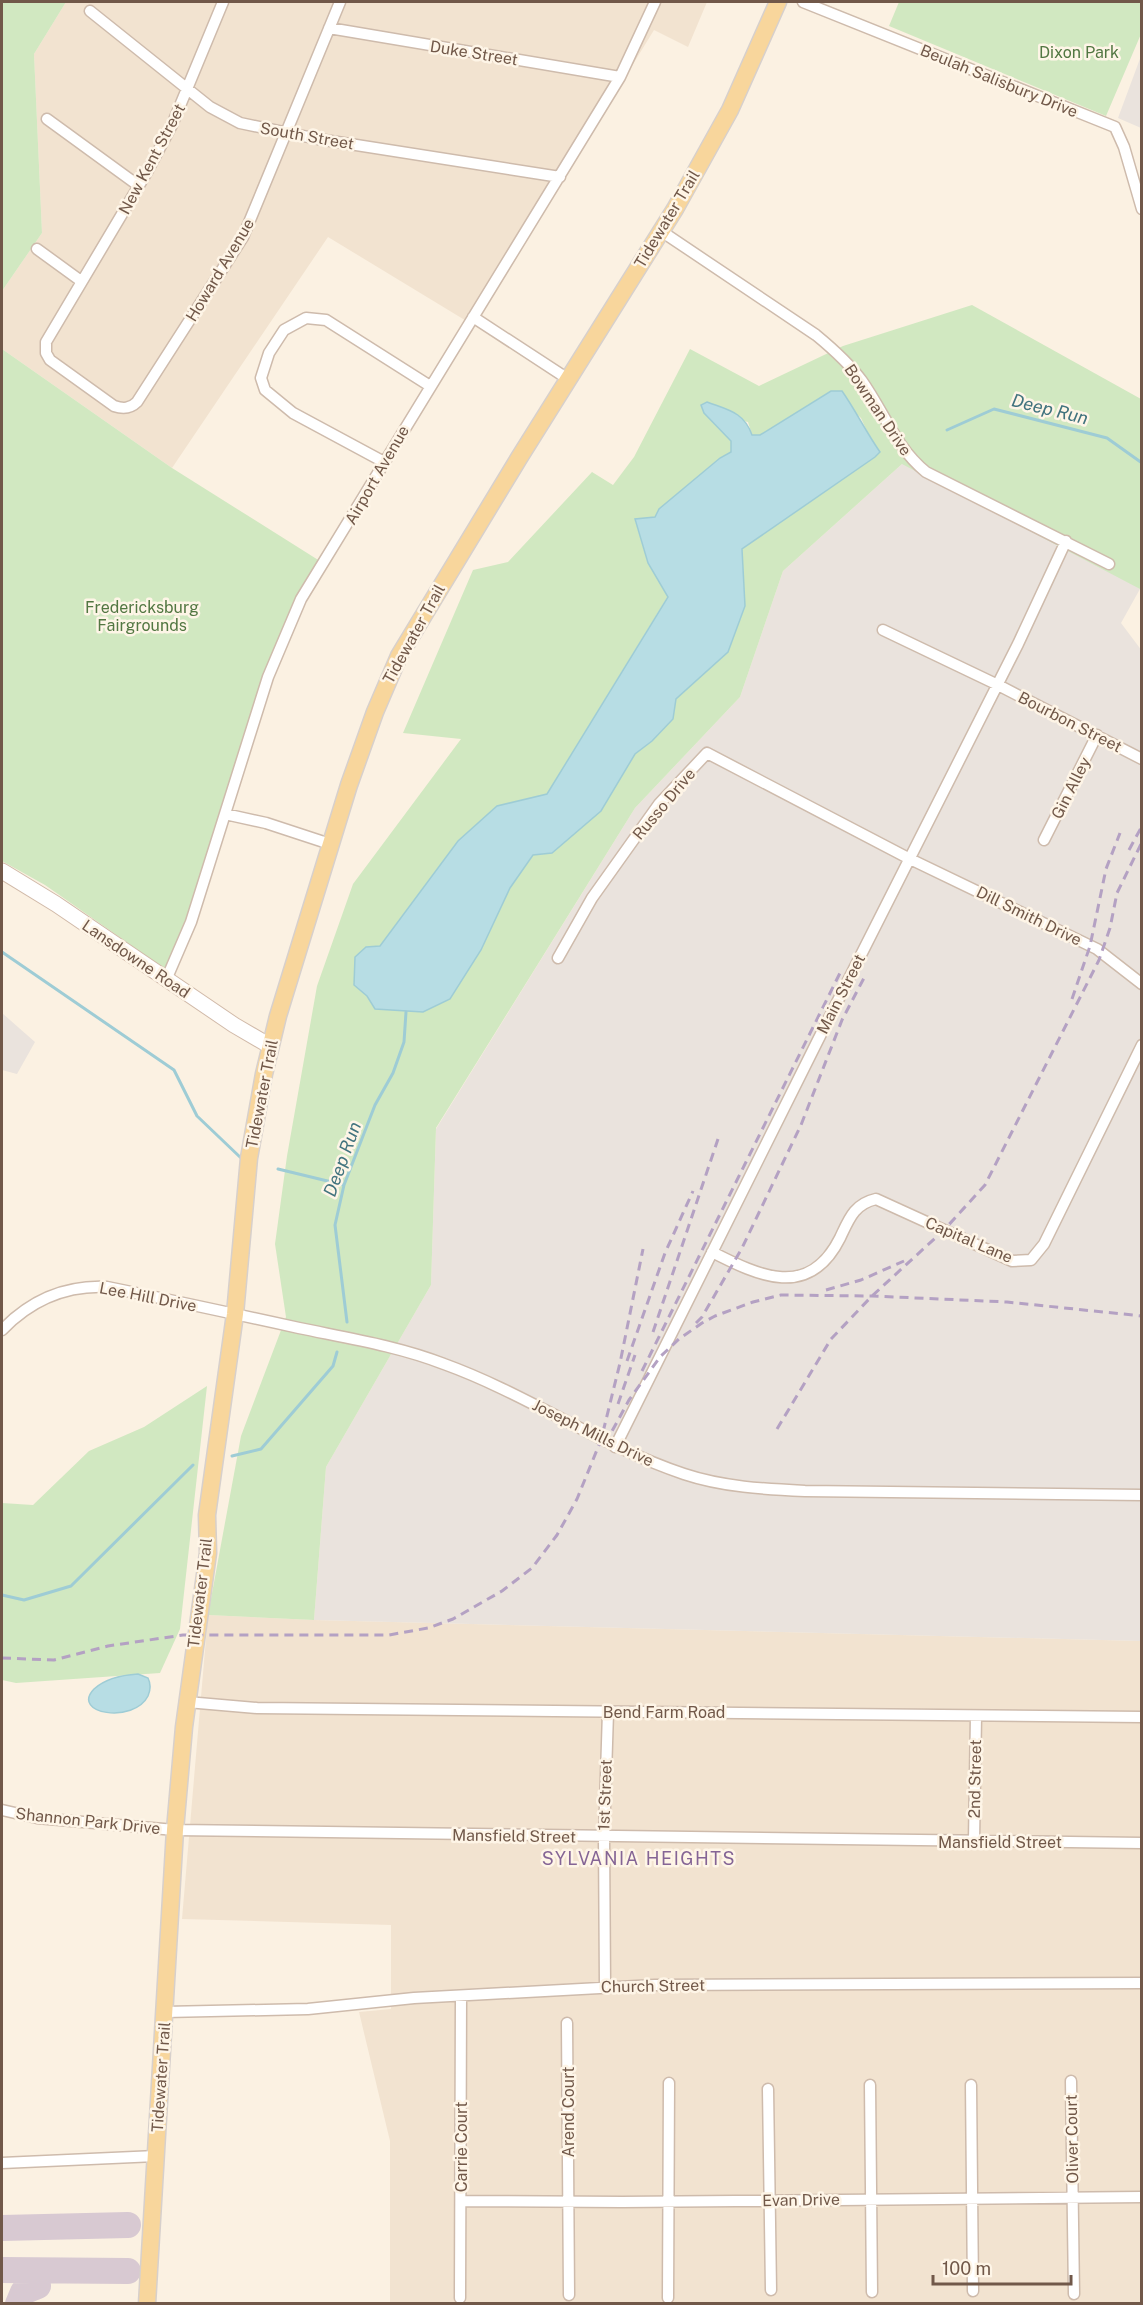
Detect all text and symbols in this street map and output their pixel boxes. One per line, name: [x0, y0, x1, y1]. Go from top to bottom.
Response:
street label: Duke Street: [429, 37, 519, 69]
street label: Beulah Salisbury Drive: [917, 41, 1081, 121]
park label: Dixon Park: [1039, 43, 1119, 62]
street label: New Kent Street: [115, 100, 189, 218]
street label: South Street: [259, 118, 355, 154]
street label: Tidewater Trail: [630, 167, 704, 271]
street label: Howard Avenue: [182, 215, 258, 325]
street label: Bowman Drive: [840, 361, 916, 459]
water label: Deep Run: [1010, 389, 1090, 429]
street label: Airport Avenue: [341, 422, 413, 528]
street label: Tidewater Trail: [379, 581, 449, 687]
park label: Fredericksburg Fairgrounds: [85, 598, 199, 635]
street label: Bourbon Street: [1015, 688, 1125, 756]
street label: Gin Alley: [1047, 754, 1095, 822]
street label: Russo Drive: [629, 764, 699, 844]
street label: Dill Smith Drive: [973, 882, 1085, 950]
street label: Lansdowne Road: [78, 916, 194, 1002]
street label: Main Street: [813, 951, 869, 1037]
street label: Tidewater Trail: [242, 1038, 282, 1150]
water label: Deep Run: [319, 1119, 365, 1199]
street label: Capital Lane: [922, 1213, 1016, 1267]
street label: Lee Hill Drive: [98, 1278, 198, 1316]
street label: Joseph Mills Drive: [529, 1395, 657, 1471]
street label: Tidewater Trail: [184, 1537, 216, 1649]
street label: Bend Farm Road: [603, 1703, 725, 1722]
street label: 2nd Street: [965, 1739, 985, 1819]
street label: 1st Street: [594, 1759, 616, 1831]
street label: Shannon Park Drive: [15, 1804, 161, 1838]
street label: Mansfield Street: [452, 1825, 576, 1847]
street label: Mansfield Street: [938, 1833, 1062, 1852]
district label: SYLVANIA HEIGHTS: [542, 1848, 736, 1869]
street label: Church Street: [601, 1976, 705, 1996]
street label: Tidewater Trail: [148, 2021, 174, 2133]
street label: Arend Court: [559, 2067, 578, 2157]
street label: Oliver Court: [1062, 2094, 1082, 2184]
street label: Carrie Court: [452, 2102, 471, 2192]
street label: Evan Drive: [762, 2190, 840, 2210]
scale bar: [933, 2248, 1071, 2286]
text: 100 m: [942, 2258, 991, 2279]

